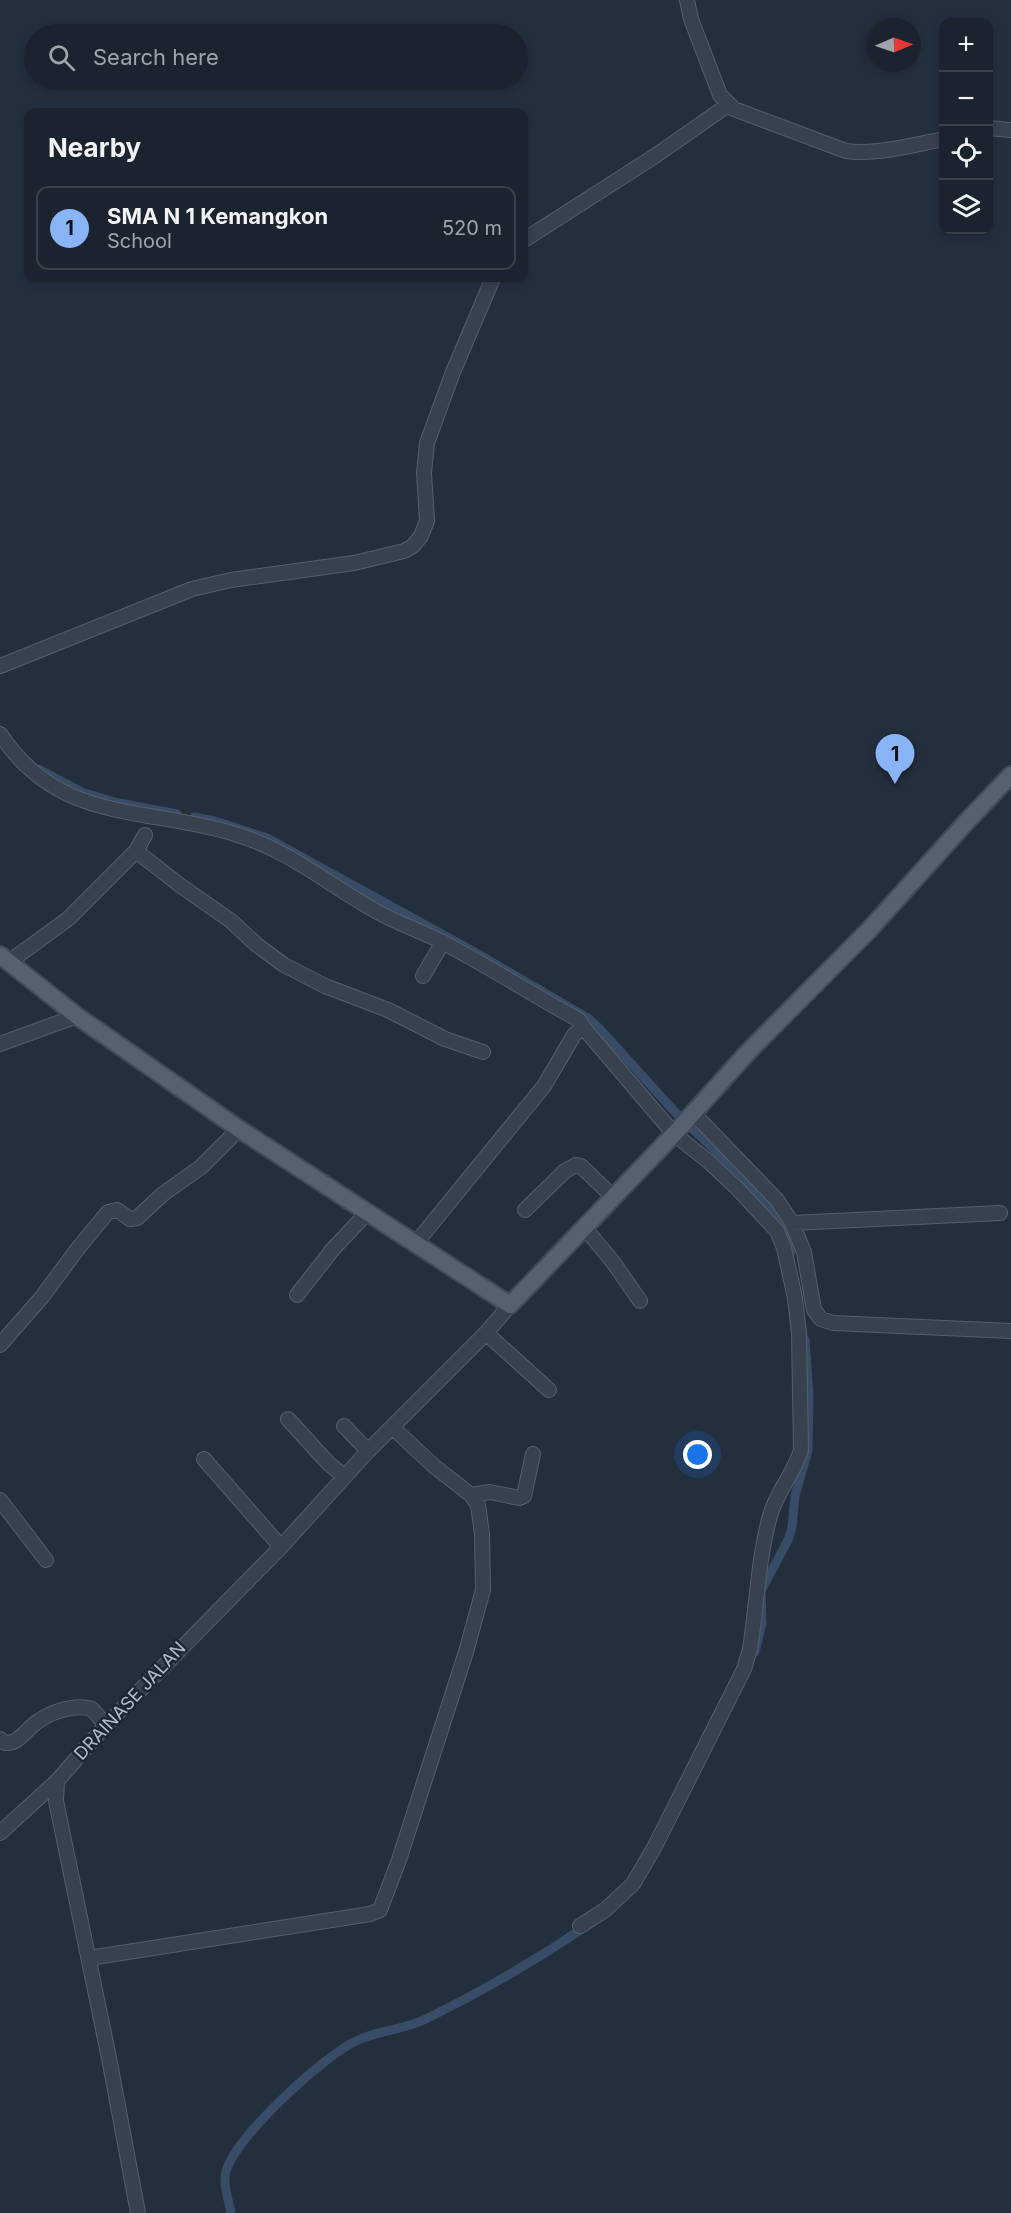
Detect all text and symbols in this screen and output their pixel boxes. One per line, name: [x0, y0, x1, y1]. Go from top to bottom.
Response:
north arrow: [867, 18, 921, 72]
map controls: [939, 18, 993, 234]
button: +: [939, 18, 993, 72]
search box: [24, 24, 528, 90]
icon: search: [45, 41, 78, 74]
text: Search here: [93, 44, 219, 70]
button: −: [939, 72, 993, 126]
button: locate: [939, 126, 993, 180]
text: Nearby: [48, 132, 141, 163]
button: layers: [939, 180, 993, 234]
text: SMA N 1 Kemangkon: [107, 203, 328, 229]
text: 1: [65, 216, 74, 240]
text: 520 m: [442, 216, 502, 240]
text: School: [107, 229, 172, 253]
pin: 1: [876, 734, 914, 784]
your location: [683, 1440, 712, 1469]
street label: DRAINASE JALAN: [70, 1637, 190, 1764]

